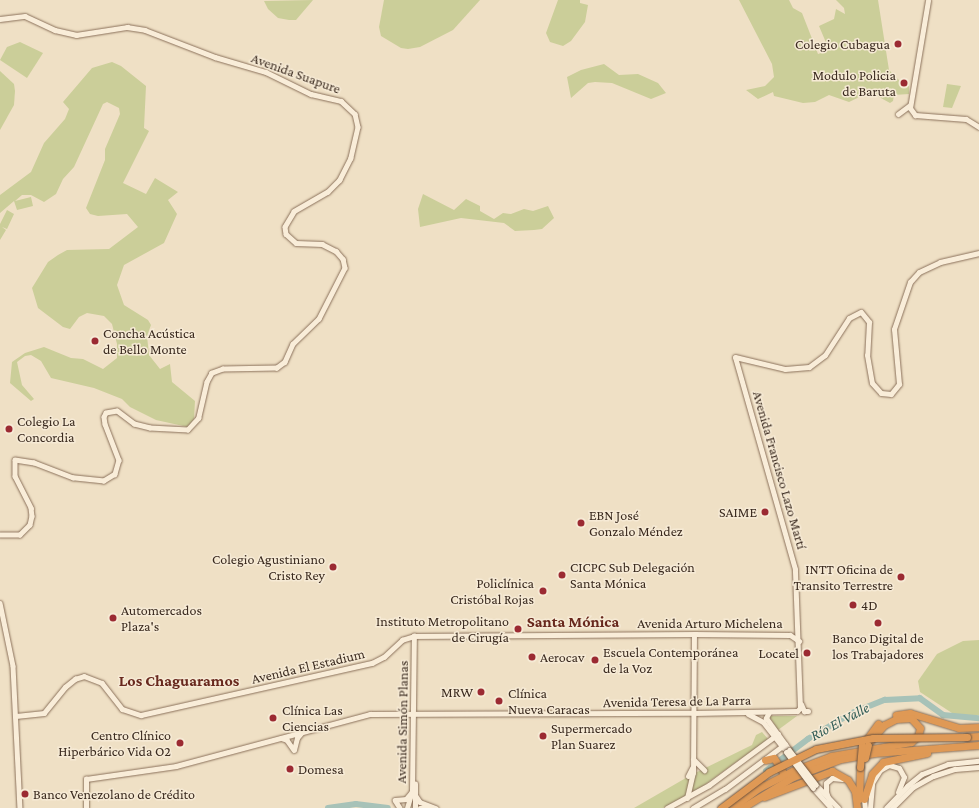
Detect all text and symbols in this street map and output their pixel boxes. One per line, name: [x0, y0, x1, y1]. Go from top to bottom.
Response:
place label: Colegio Cubagua: [795, 36, 890, 52]
marker: Colegio Cubagua: [893, 39, 903, 49]
street label: Avenida Suapure: [249, 49, 343, 97]
place label: Modulo Policia de Baruta: [812, 67, 896, 100]
marker: Modulo Policia de Baruta: [899, 78, 909, 88]
place label: Concha Acústica de Bello Monte: [103, 325, 195, 358]
marker: Concha Acústica de Bello Monte: [90, 336, 100, 346]
street label: Avenida Francisco Lazo Martí: [749, 389, 811, 551]
place label: Colegio La Concordia: [17, 413, 75, 446]
marker: Colegio La Concordia: [4, 424, 14, 434]
place label: SAIME: [719, 504, 757, 520]
place label: EBN José Gonzalo Méndez: [589, 507, 683, 540]
marker: SAIME: [760, 507, 770, 517]
marker: EBN José Gonzalo Méndez: [576, 518, 586, 528]
place label: Colegio Agustiniano Cristo Rey: [212, 551, 325, 584]
place label: CICPC Sub Delegación Santa Mónica: [570, 559, 695, 592]
place label: INTT Oficina de Transito Terrestre: [793, 561, 893, 594]
marker: Colegio Agustiniano Cristo Rey: [328, 562, 338, 572]
marker: CICPC Sub Delegación Santa Mónica: [557, 570, 567, 580]
marker: INTT Oficina de Transito Terrestre: [896, 572, 906, 582]
place label: Policlínica Cristóbal Rojas: [450, 575, 534, 608]
marker: Policlínica Cristóbal Rojas: [537, 585, 549, 597]
place label: 4D: [861, 597, 877, 613]
marker: 4D: [848, 600, 858, 610]
place label: Automercados Plaza's: [121, 602, 202, 634]
district label: Santa Mónica: [527, 612, 619, 632]
marker: Automercados Plaza's: [108, 613, 118, 623]
place label: Instituto Metropolitano de Cirugía: [376, 613, 509, 646]
street label: Avenida Arturo Michelena: [637, 615, 783, 631]
marker: Banco Digital de los Trabajadores: [873, 618, 883, 628]
marker: Instituto Metropolitano de Cirugía: [512, 623, 524, 635]
place label: Banco Digital de los Trabajadores: [832, 630, 924, 662]
place label: Escuela Contemporánea de la Voz: [603, 644, 738, 676]
street label: Avenida El Estadium: [250, 645, 366, 687]
place label: Locatel: [758, 645, 799, 661]
marker: Locatel: [802, 648, 812, 658]
place label: Aerocav: [540, 649, 584, 665]
marker: Aerocav: [527, 652, 537, 662]
marker: Escuela Contemporánea de la Voz: [590, 655, 600, 665]
street label: Avenida Simón Planas: [393, 660, 411, 784]
district label: Los Chaguaramos: [119, 671, 239, 691]
place label: MRW: [441, 684, 473, 700]
place label: Clínica Nueva Caracas: [508, 685, 590, 718]
marker: MRW: [476, 687, 486, 697]
street label: Avenida Teresa de La Parra: [603, 691, 751, 711]
marker: Clínica Nueva Caracas: [493, 695, 505, 707]
water label: Río El Valle: [808, 699, 872, 745]
place label: Clínica Las Ciencias: [282, 702, 343, 734]
marker: Clínica Las Ciencias: [267, 712, 279, 724]
place label: Supermercado Plan Suarez: [551, 720, 632, 752]
place label: Centro Clínico Hiperbárico Vida O2: [58, 727, 171, 760]
marker: Supermercado Plan Suarez: [538, 731, 548, 741]
marker: Centro Clínico Hiperbárico Vida O2: [174, 737, 186, 749]
place label: Domesa: [298, 761, 344, 777]
marker: Domesa: [285, 764, 295, 774]
place label: Banco Venezolano de Crédito: [33, 786, 195, 802]
marker: Banco Venezolano de Crédito: [20, 789, 30, 799]

